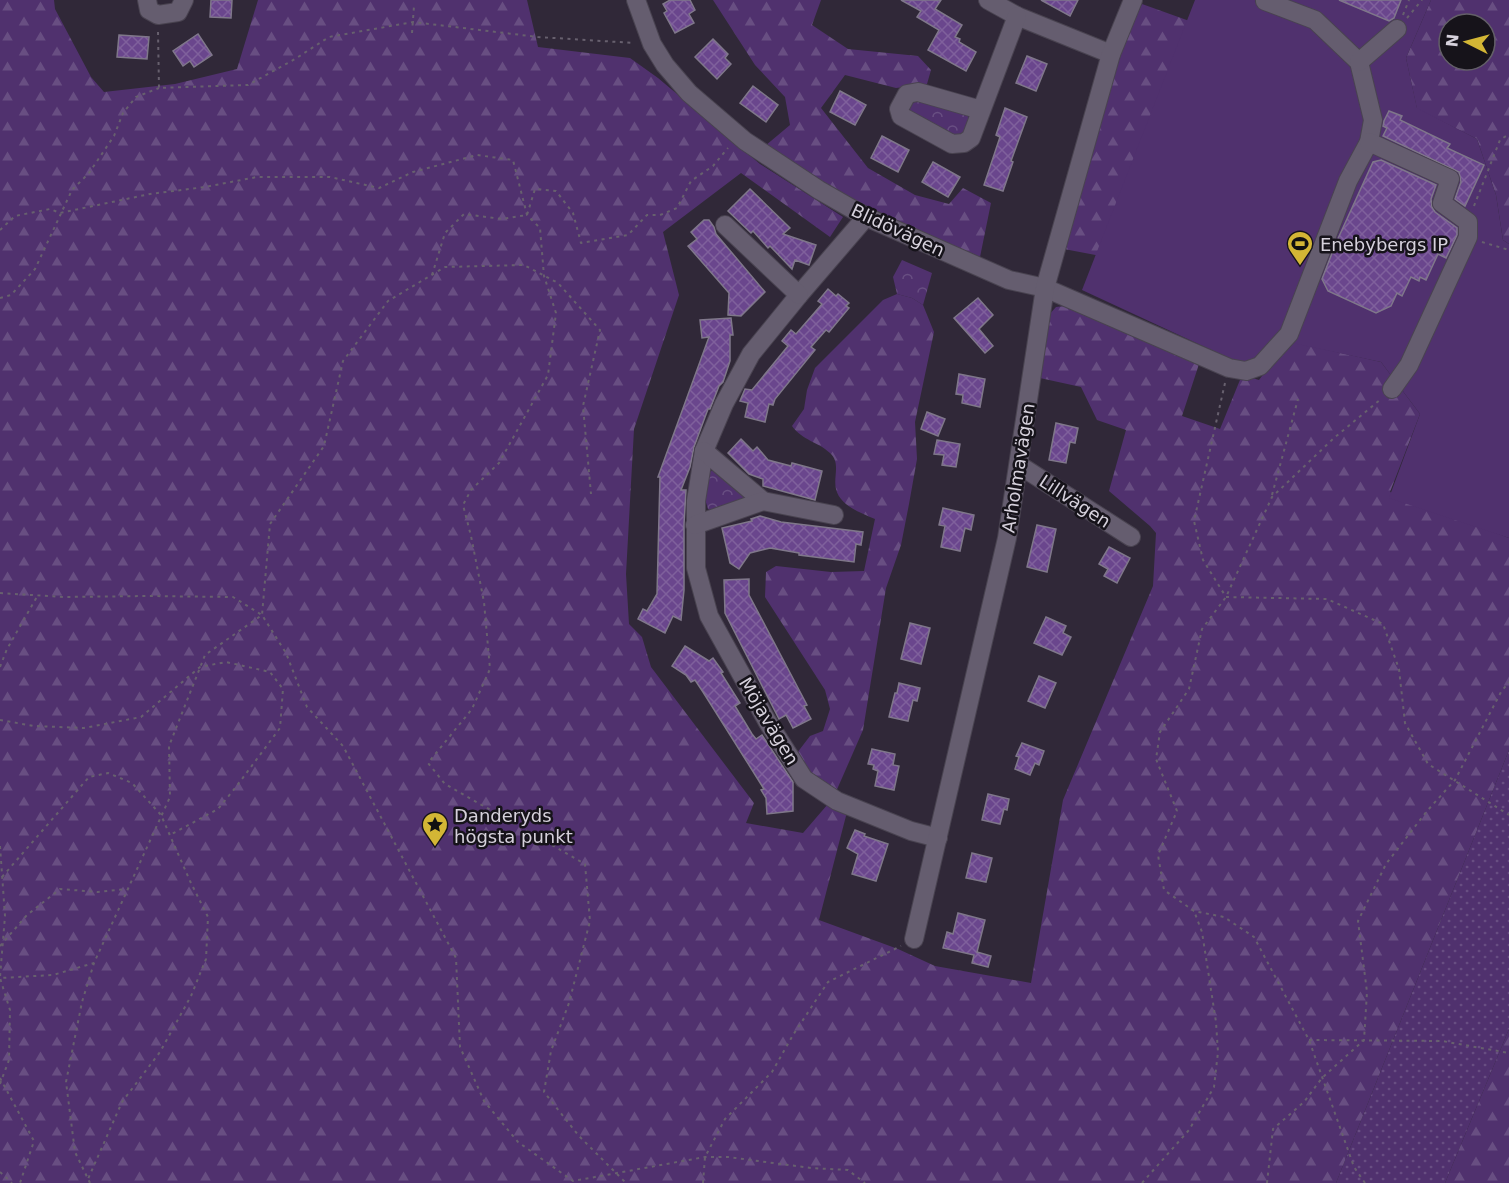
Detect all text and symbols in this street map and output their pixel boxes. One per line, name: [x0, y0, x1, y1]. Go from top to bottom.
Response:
north arrow: [1437, 12, 1497, 72]
text: N: [1442, 33, 1463, 48]
street label: Blidövägen: [848, 199, 948, 261]
sports icon: Enebybergs IP: [1285, 229, 1315, 267]
place label: Enebybergs IP: [1320, 234, 1448, 255]
street label: Arholmavägen: [997, 402, 1039, 534]
street label: Lillvägen: [1035, 470, 1115, 532]
street label: Möjavägen: [735, 674, 803, 768]
place label: Danderyds högsta punkt: [454, 805, 573, 847]
place icon: Danderyds högsta punkt: [420, 810, 450, 848]

